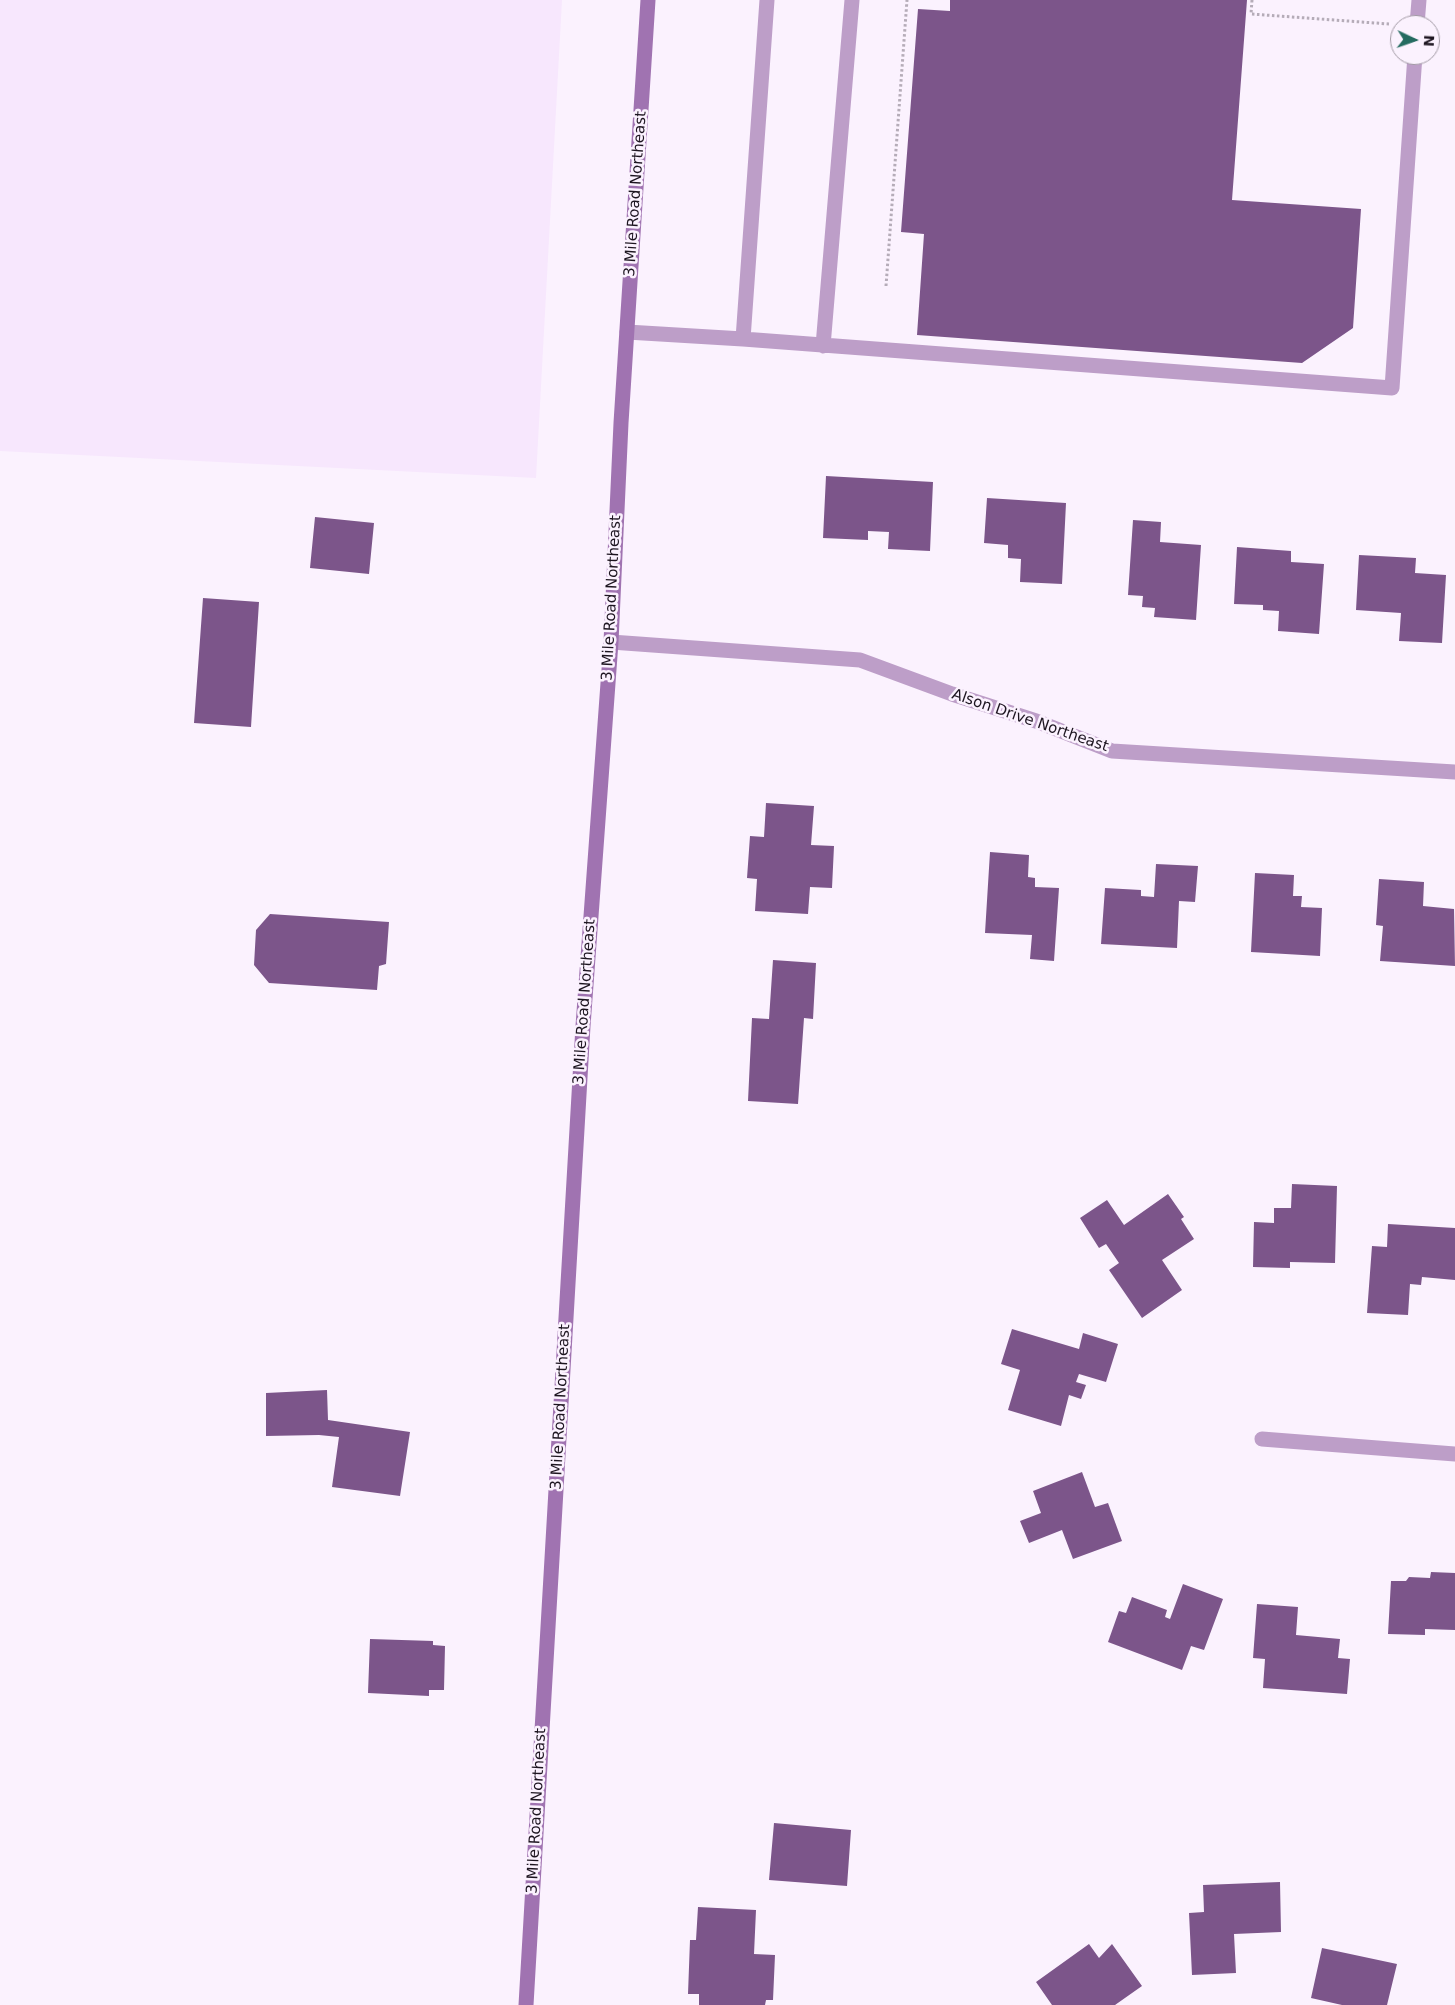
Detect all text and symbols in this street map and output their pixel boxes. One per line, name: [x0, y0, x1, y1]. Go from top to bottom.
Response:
north arrow: [1390, 15, 1440, 65]
text: N: [1421, 34, 1437, 47]
street label: 3 Mile Road Northeast: [621, 111, 651, 277]
street label: 3 Mile Road Northeast: [599, 515, 625, 681]
street label: Alson Drive Northeast: [949, 686, 1111, 756]
street label: 3 Mile Road Northeast: [570, 919, 600, 1085]
street label: 3 Mile Road Northeast: [548, 1324, 574, 1490]
street label: 3 Mile Road Northeast: [524, 1728, 550, 1894]

